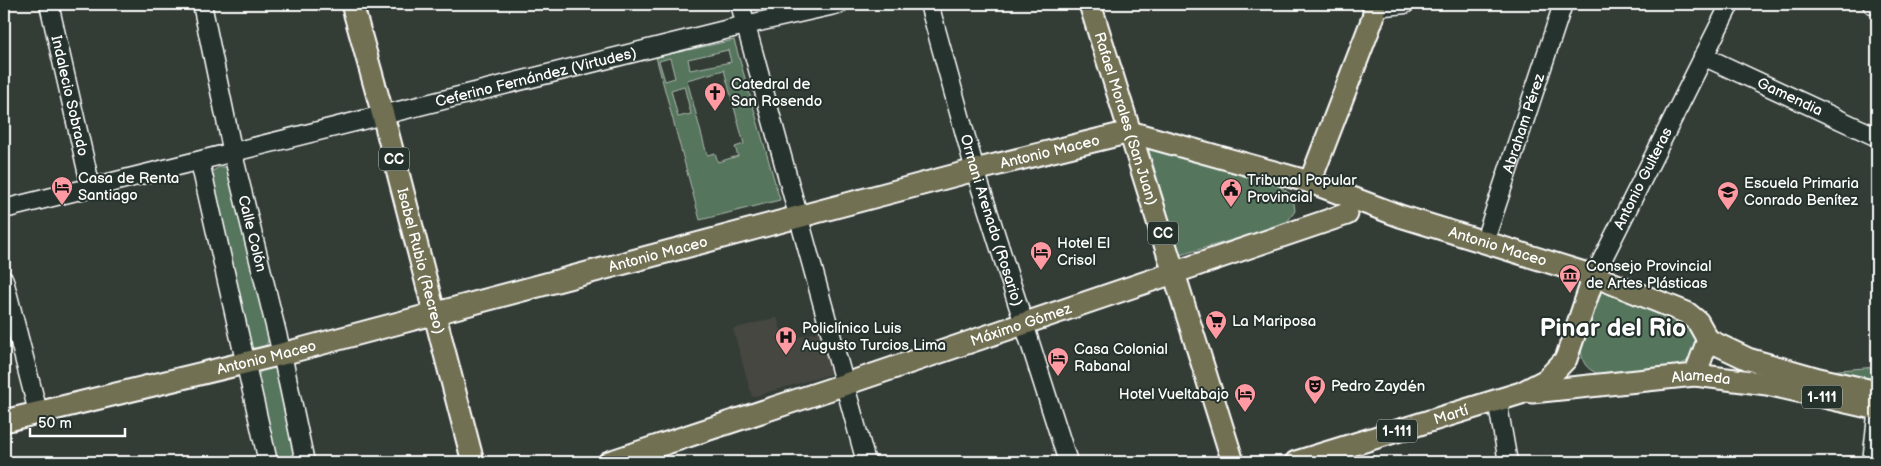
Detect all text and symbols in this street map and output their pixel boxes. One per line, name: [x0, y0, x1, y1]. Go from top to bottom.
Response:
street label: Rafael Morales (San Juan): [1090, 30, 1162, 207]
street label: Indalecio Sobrado: [47, 34, 93, 158]
street label: Ceferino Fernández (Virtudes): [433, 43, 638, 111]
street label: Abraham Pérez: [1498, 70, 1549, 176]
street label: Gamendia: [1754, 73, 1826, 120]
place label: Catedral de San Rosendo: [731, 75, 822, 111]
church icon: Catedral de San Rosendo: [703, 81, 727, 112]
street label: Antonio Gulteras: [1609, 124, 1677, 233]
street label: Antonio Maceo: [998, 130, 1102, 173]
street label: Ormani Arenado (Rosario): [956, 132, 1027, 308]
road number: CC: [379, 148, 409, 170]
place label: Casa de Renta Santiago: [78, 169, 179, 205]
place label: Tribunal Popular Provincial: [1247, 171, 1357, 207]
place label: Escuela Primaria Conrado Benítez: [1744, 174, 1859, 210]
hotel icon: Casa de Renta Santiago: [50, 175, 74, 206]
public building icon: Tribunal Popular Provincial: [1219, 177, 1243, 208]
school or university icon: Escuela Primaria Conrado Benítez: [1716, 180, 1740, 211]
street label: Isabel Rubio (Recreo): [393, 186, 449, 336]
street label: Calle Colón: [234, 193, 271, 274]
road number: CC: [1148, 222, 1178, 244]
street label: Antonio Maceo: [1446, 222, 1549, 270]
street label: Antonio Maceo: [606, 232, 710, 276]
place label: Hotel El Crisol: [1057, 234, 1110, 270]
hotel icon: Hotel El Crisol: [1029, 240, 1053, 271]
place label: Consejo Provincial de Artes Plásticas: [1586, 257, 1712, 293]
museum icon: Consejo Provincial de Artes Plásticas: [1558, 263, 1582, 294]
street label: Máximo Gómez: [968, 299, 1074, 351]
supermarket icon: La Mariposa: [1204, 309, 1228, 340]
place label: La Mariposa: [1232, 312, 1316, 331]
district label: Pinar del Rio: [1540, 313, 1686, 344]
place label: Policlínico Luis Augusto Turcios Lima: [802, 319, 946, 355]
hospital icon: Policlínico Luis Augusto Turcios Lima: [774, 325, 798, 356]
street label: Antonio Maceo: [215, 336, 318, 379]
place label: Casa Colonial Rabanal: [1074, 340, 1168, 376]
hotel icon: Casa Colonial Rabanal: [1046, 346, 1070, 377]
street label: Alameda: [1671, 365, 1732, 389]
theatre icon: Pedro Zaydén: [1303, 374, 1327, 405]
place label: Pedro Zaydén: [1331, 377, 1425, 396]
hotel icon: Hotel Vueltabajo: [1233, 382, 1257, 413]
place label: Hotel Vueltabajo: [1119, 385, 1229, 404]
road number: 1-111: [1802, 386, 1842, 408]
street label: Martí: [1431, 400, 1471, 429]
scale bar: [30, 406, 125, 438]
text: 50 m: [38, 414, 72, 433]
road number: 1-111: [1377, 420, 1417, 442]

